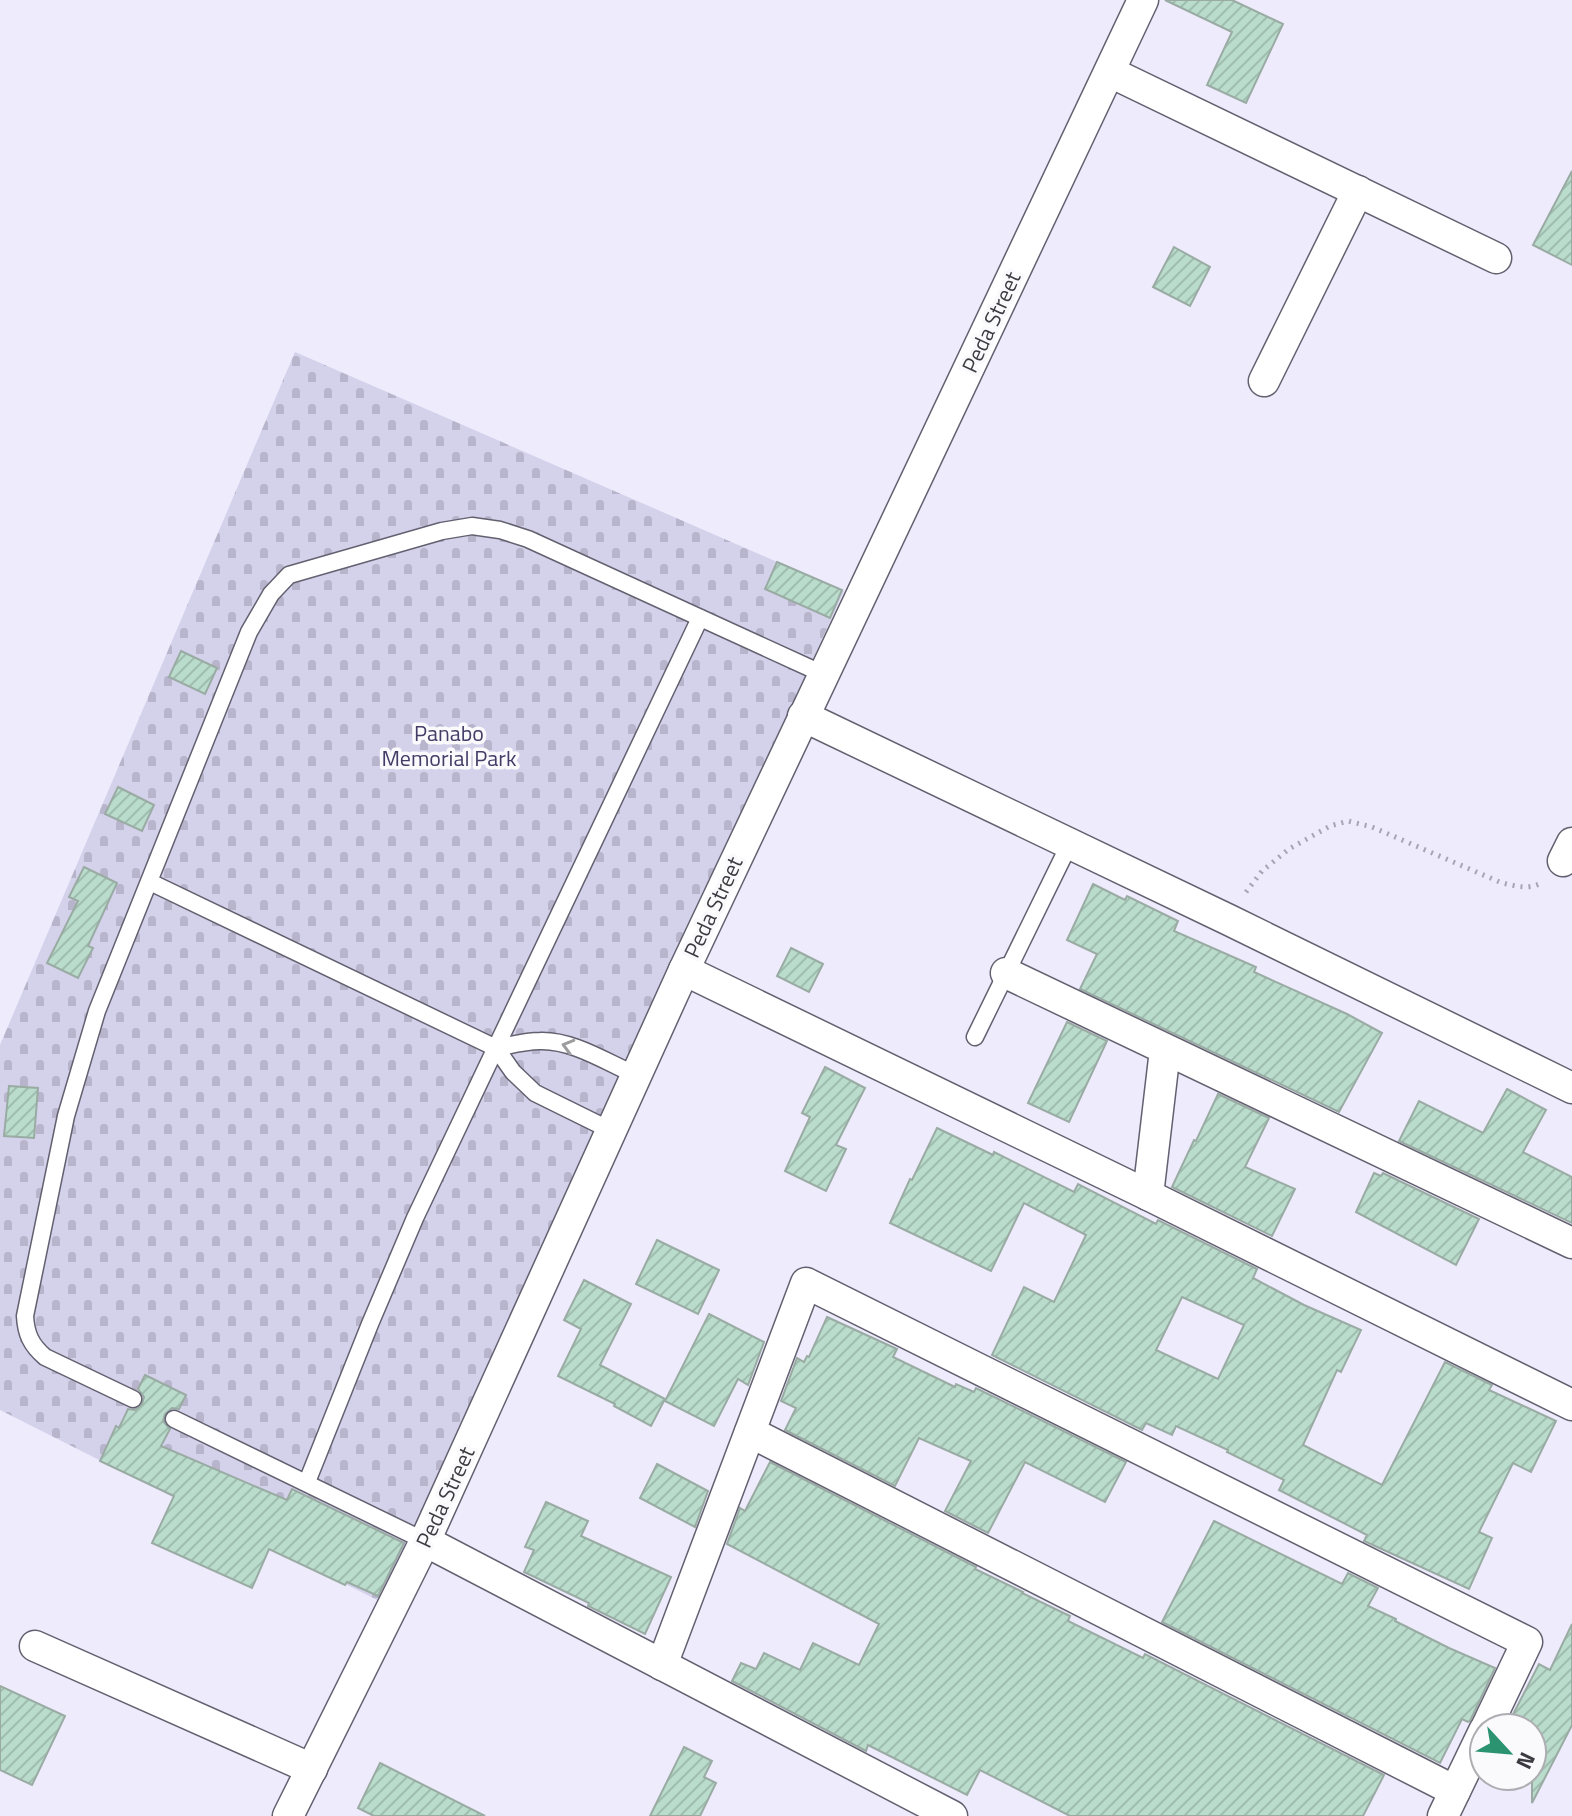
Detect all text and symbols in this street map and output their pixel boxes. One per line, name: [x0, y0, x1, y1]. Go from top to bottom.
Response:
street label: Peda Street: [953, 265, 1029, 378]
park label: Panabo Memorial Park: [382, 716, 517, 775]
street label: Peda Street: [675, 850, 751, 963]
one-way arrow: [562, 1039, 576, 1055]
street label: Peda Street: [407, 1440, 483, 1553]
north arrow: [1468, 1712, 1548, 1792]
text: N: [1507, 1746, 1545, 1775]

